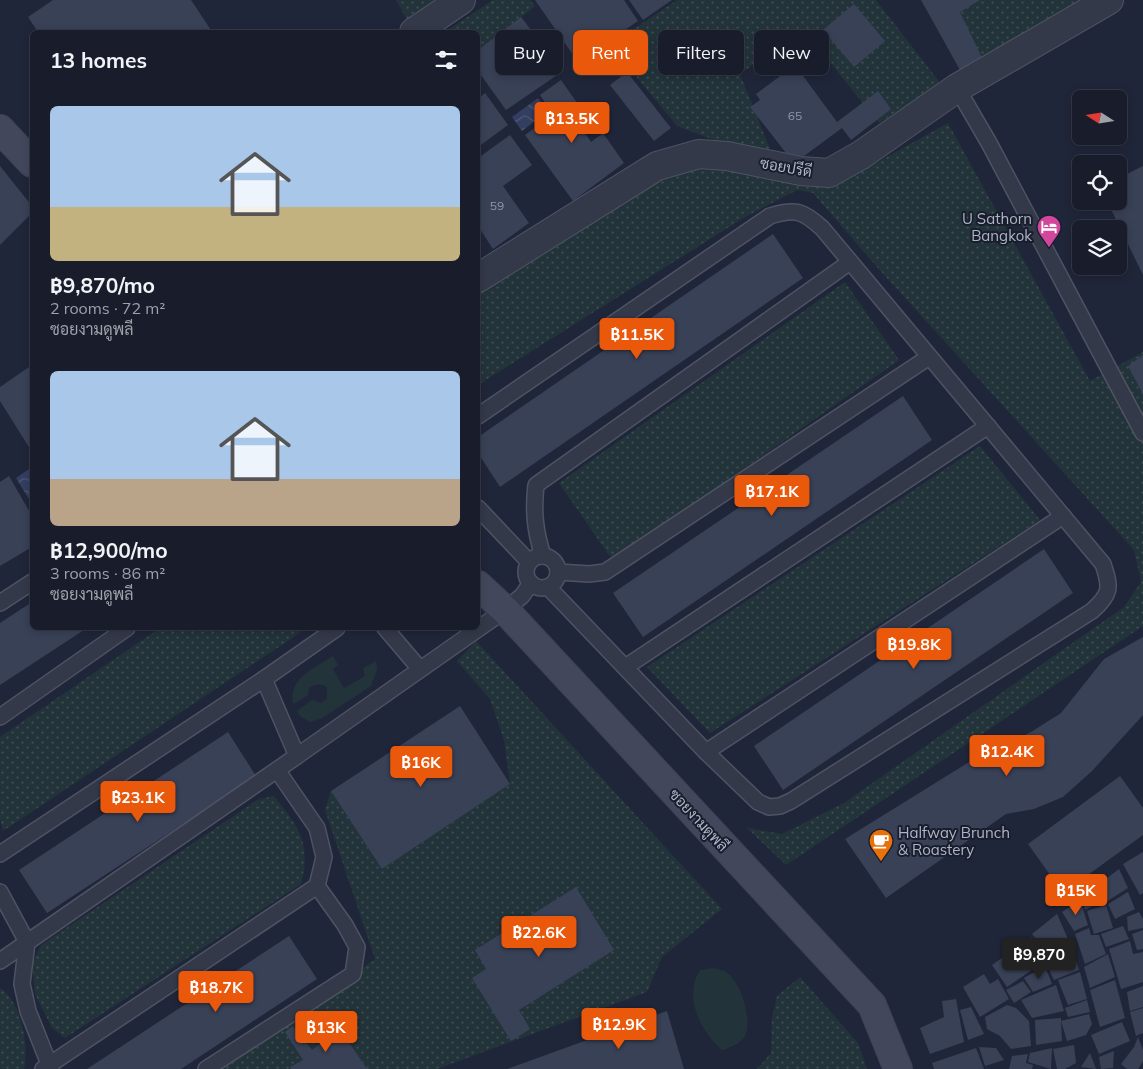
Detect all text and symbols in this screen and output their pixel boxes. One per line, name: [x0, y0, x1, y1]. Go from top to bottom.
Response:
chip: Buy: [495, 30, 563, 75]
chip: Rent: [573, 30, 648, 75]
chip: Filters: [658, 30, 744, 75]
chip: New: [754, 30, 829, 75]
icon: filters: [432, 46, 460, 74]
text: 13 homes: [50, 47, 147, 73]
north arrow: [1072, 90, 1128, 145]
map controls: [1072, 90, 1127, 275]
pin: ฿13.5K: [531, 102, 613, 144]
text: ฿13.5K: [545, 108, 599, 128]
house number: 65: [788, 108, 802, 123]
icon: home: [210, 139, 300, 229]
street label: ซอยปรีดี: [758, 153, 814, 181]
button: locate: [1072, 155, 1127, 210]
house number: 59: [490, 198, 504, 213]
place label: U Sathorn Bangkok: [962, 209, 1032, 245]
hotel icon: U Sathorn Bangkok: [1036, 214, 1062, 248]
button: layers: [1072, 220, 1127, 275]
text: ฿9,870/mo: [50, 272, 155, 298]
text: 2 rooms · 72 m²: [50, 298, 165, 318]
pin: ฿11.5K: [596, 318, 678, 360]
text: ซอยงามดูพลี: [50, 319, 134, 339]
text: ฿11.5K: [610, 324, 664, 344]
icon: home: [210, 404, 300, 494]
pin: ฿17.1K: [731, 474, 813, 517]
text: ฿17.1K: [745, 481, 799, 501]
text: ฿12,900/mo: [50, 537, 168, 563]
text: 3 rooms · 86 m²: [50, 563, 165, 583]
text: ซอยงามดูพลี: [50, 584, 134, 604]
pin: ฿19.8K: [873, 628, 955, 670]
text: ฿19.8K: [887, 634, 941, 654]
pin: ฿12.4K: [966, 734, 1048, 777]
text: ฿12.4K: [980, 741, 1034, 761]
pin: ฿16K: [391, 746, 451, 788]
text: ฿16K: [401, 752, 441, 772]
pin: ฿23.1K: [97, 780, 179, 823]
street label: ซอยงามดูพลี: [665, 785, 733, 856]
text: ฿23.1K: [111, 787, 165, 807]
place label: Halfway Brunch & Roastery: [898, 823, 1010, 859]
cafe icon: Halfway Brunch & Roastery: [868, 828, 894, 862]
pin: ฿15K: [1046, 874, 1106, 916]
text: ฿15K: [1056, 880, 1096, 900]
pin: ฿22.6K: [498, 916, 580, 958]
text: ฿22.6K: [512, 922, 566, 942]
pin: ฿9,870: [998, 938, 1080, 980]
text: ฿9,870: [1013, 944, 1065, 964]
pin: ฿18.7K: [175, 970, 257, 1013]
text: ฿18.7K: [189, 977, 243, 997]
pin: ฿12.9K: [578, 1008, 660, 1050]
pin: ฿13K: [296, 1010, 356, 1053]
text: ฿12.9K: [592, 1014, 646, 1034]
text: ฿13K: [306, 1017, 346, 1037]

